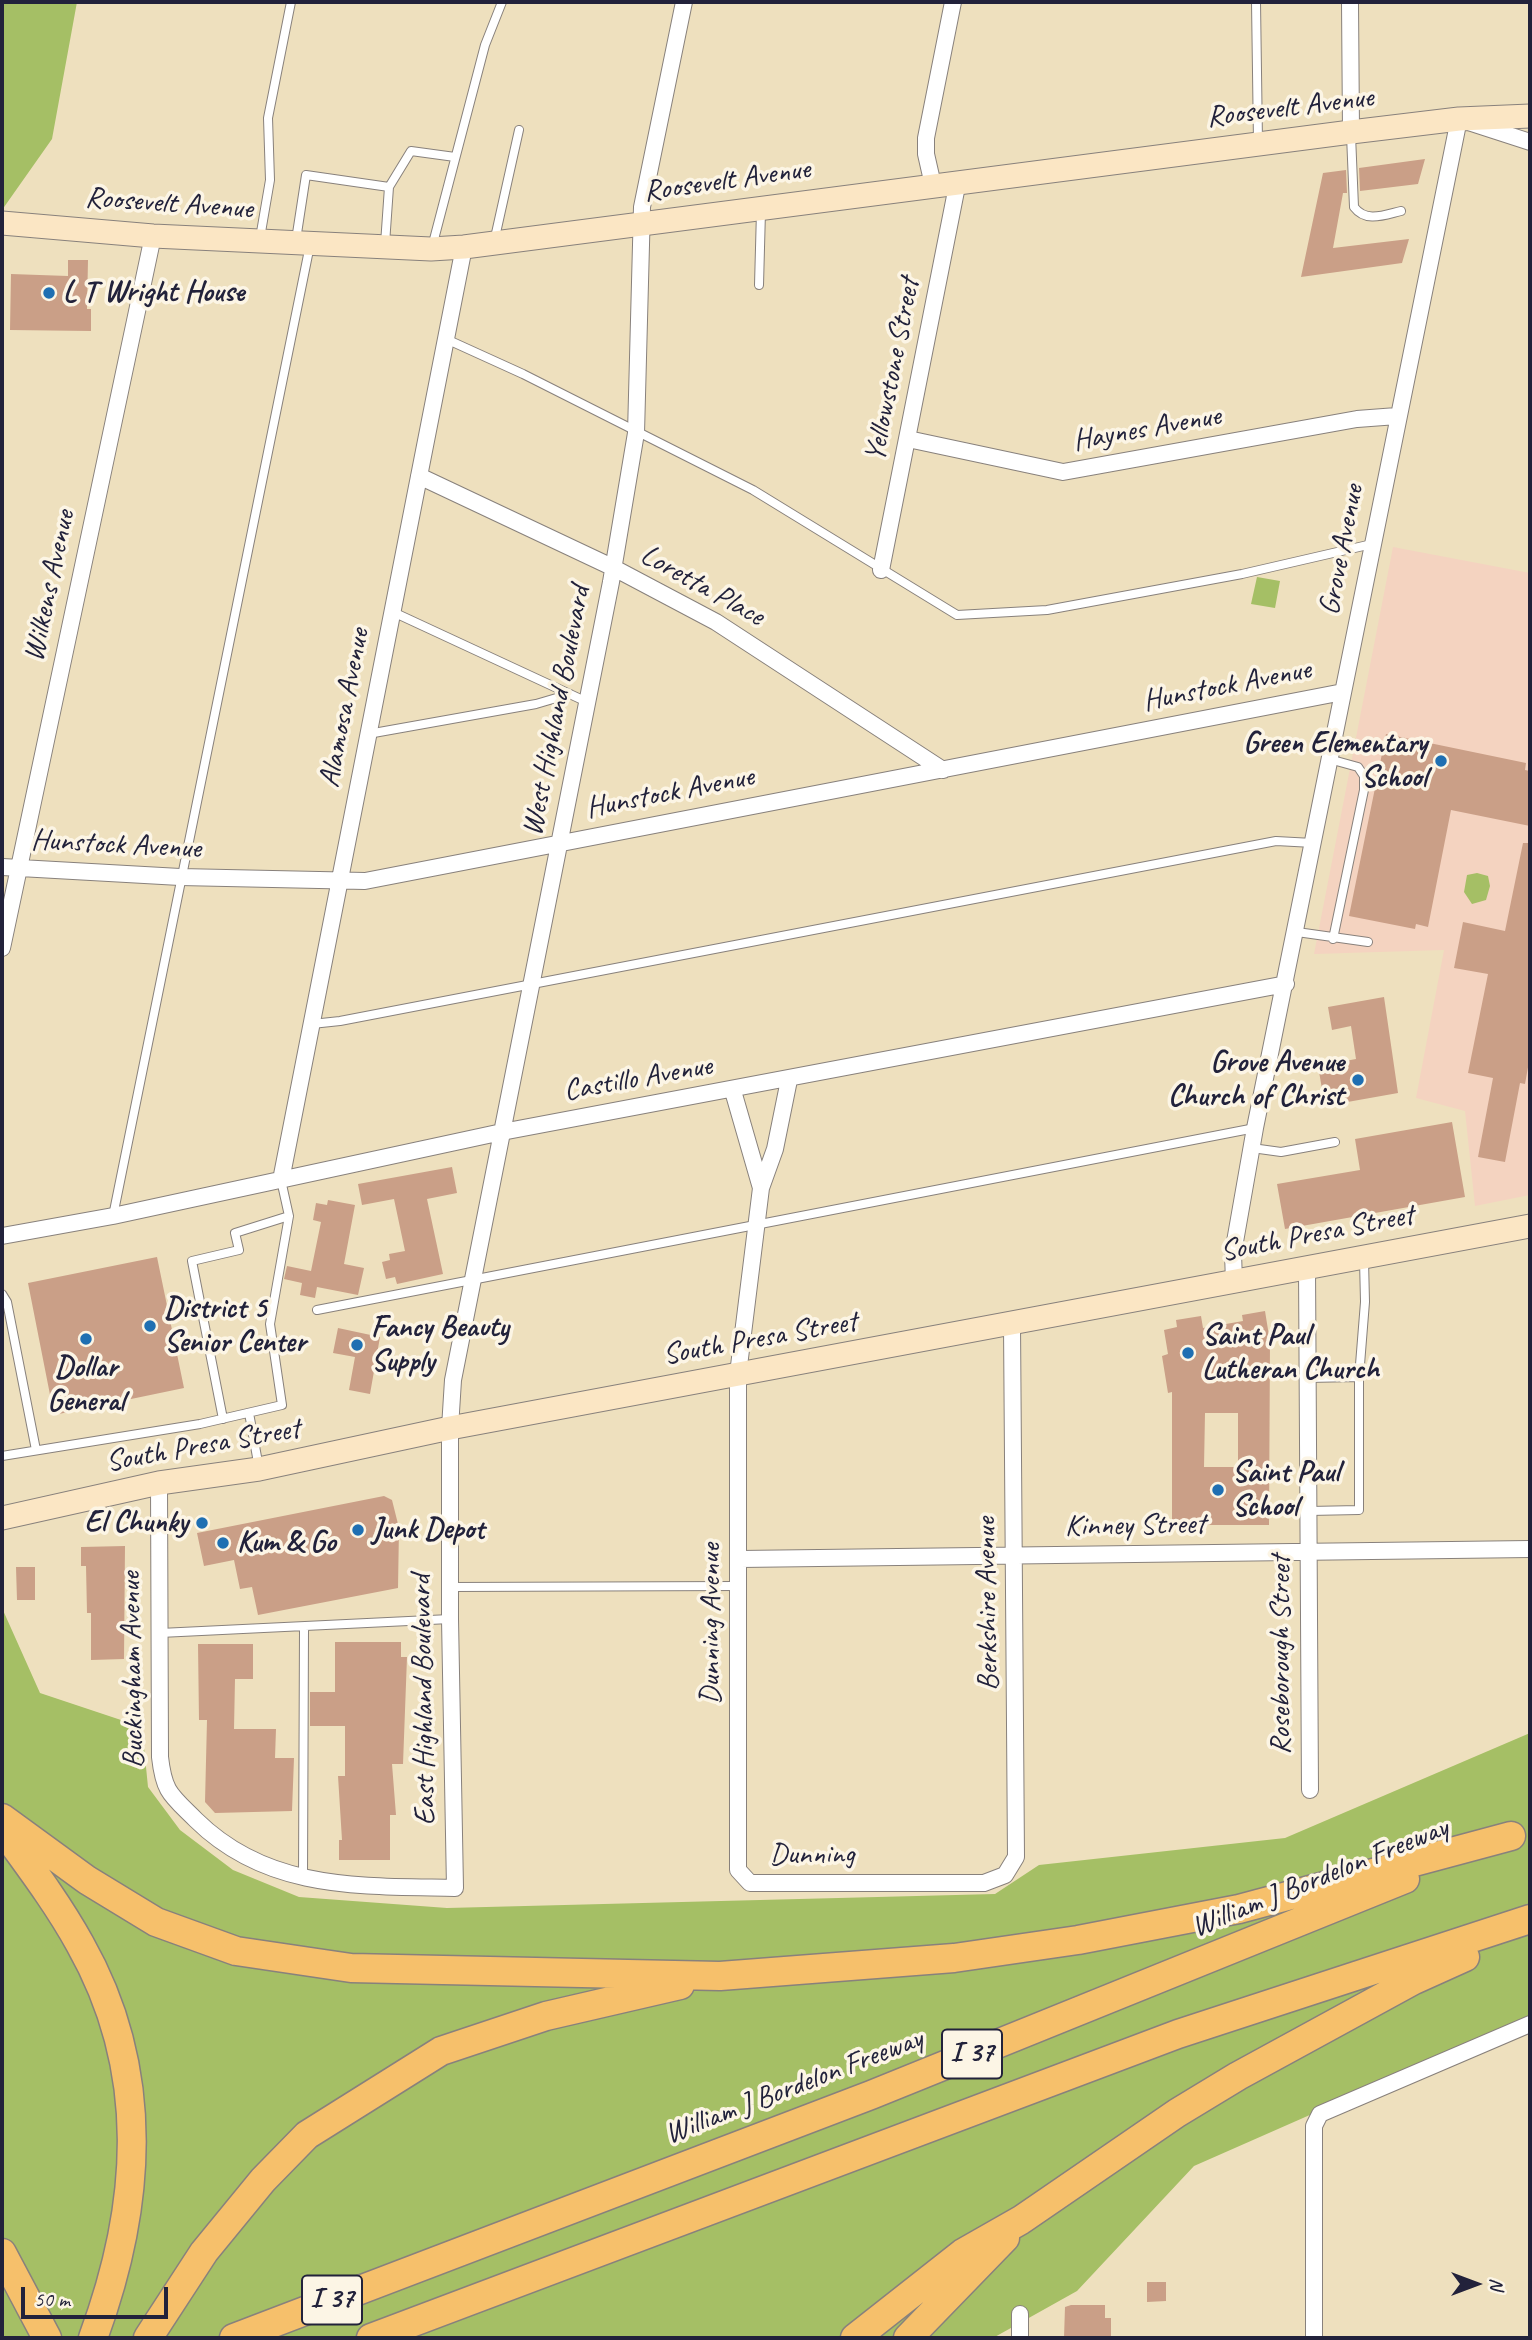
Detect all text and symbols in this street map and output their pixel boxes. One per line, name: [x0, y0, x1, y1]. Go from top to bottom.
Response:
street label: Roosevelt Avenue: [1205, 80, 1375, 136]
street label: Roosevelt Avenue: [641, 151, 813, 211]
street label: Roosevelt Avenue: [84, 180, 254, 228]
place label: L T Wright House: [63, 275, 244, 311]
street label: Yellowstone Street: [858, 275, 928, 465]
marker: L T Wright House: [41, 285, 57, 301]
street label: Haynes Avenue: [1070, 398, 1224, 460]
street label: Grove Avenue: [1312, 482, 1372, 618]
street label: Wilkens Avenue: [16, 507, 84, 665]
street label: Loretta Place: [634, 537, 770, 635]
street label: West Highland Boulevard: [515, 583, 599, 839]
street label: Alamosa Avenue: [312, 626, 378, 790]
street label: Hunstock Avenue: [1140, 652, 1314, 720]
place label: Green Elementary School: [1243, 726, 1427, 796]
marker: Green Elementary School: [1433, 753, 1449, 769]
street label: Hunstock Avenue: [583, 759, 757, 827]
street label: Hunstock Avenue: [30, 823, 202, 867]
place label: Grove Avenue Church of Christ: [1168, 1045, 1344, 1116]
street label: Castillo Avenue: [561, 1048, 715, 1110]
marker: Grove Avenue Church of Christ: [1350, 1072, 1366, 1088]
street label: South Presa Street: [1217, 1198, 1417, 1270]
place label: District 5 Senior Center: [164, 1291, 306, 1362]
street label: South Presa Street: [660, 1304, 860, 1374]
place label: Fancy Beauty Supply: [371, 1310, 509, 1380]
marker: District 5 Senior Center: [142, 1318, 158, 1334]
place label: Saint Paul Lutheran Church: [1202, 1318, 1379, 1388]
marker: Dollar General: [78, 1331, 94, 1347]
marker: Fancy Beauty Supply: [349, 1337, 365, 1353]
marker: Saint Paul Lutheran Church: [1180, 1345, 1196, 1361]
place label: Dollar General: [47, 1350, 125, 1420]
street label: South Presa Street: [103, 1411, 303, 1481]
place label: Saint Paul School: [1232, 1455, 1339, 1526]
marker: Saint Paul School: [1210, 1482, 1226, 1498]
place label: El Chunky: [85, 1505, 188, 1541]
street label: Kinney Street: [1064, 1507, 1206, 1545]
place label: Junk Depot: [372, 1512, 484, 1548]
marker: El Chunky: [194, 1515, 210, 1531]
street label: Berkshire Avenue: [968, 1517, 1008, 1691]
marker: Junk Depot: [350, 1522, 366, 1538]
place label: Kum & Go: [237, 1525, 336, 1561]
marker: Kum & Go: [215, 1535, 231, 1551]
street label: Dunning Avenue: [693, 1543, 729, 1705]
street label: Roseborough Street: [1263, 1555, 1299, 1755]
street label: Buckingham Avenue: [113, 1571, 153, 1769]
street label: East Highland Boulevard: [404, 1574, 444, 1826]
street label: William J Bordelon Freeway: [1187, 1810, 1453, 1946]
street label: Dunning: [769, 1837, 855, 1873]
street label: William J Bordelon Freeway: [660, 2021, 928, 2153]
road number: I 37: [942, 2030, 1002, 2078]
north arrow: [1441, 2249, 1511, 2319]
scale bar: [24, 2274, 172, 2318]
road number: I 37: [302, 2276, 362, 2324]
text: N: [1485, 2278, 1509, 2290]
text: 50 m: [34, 2286, 70, 2312]

